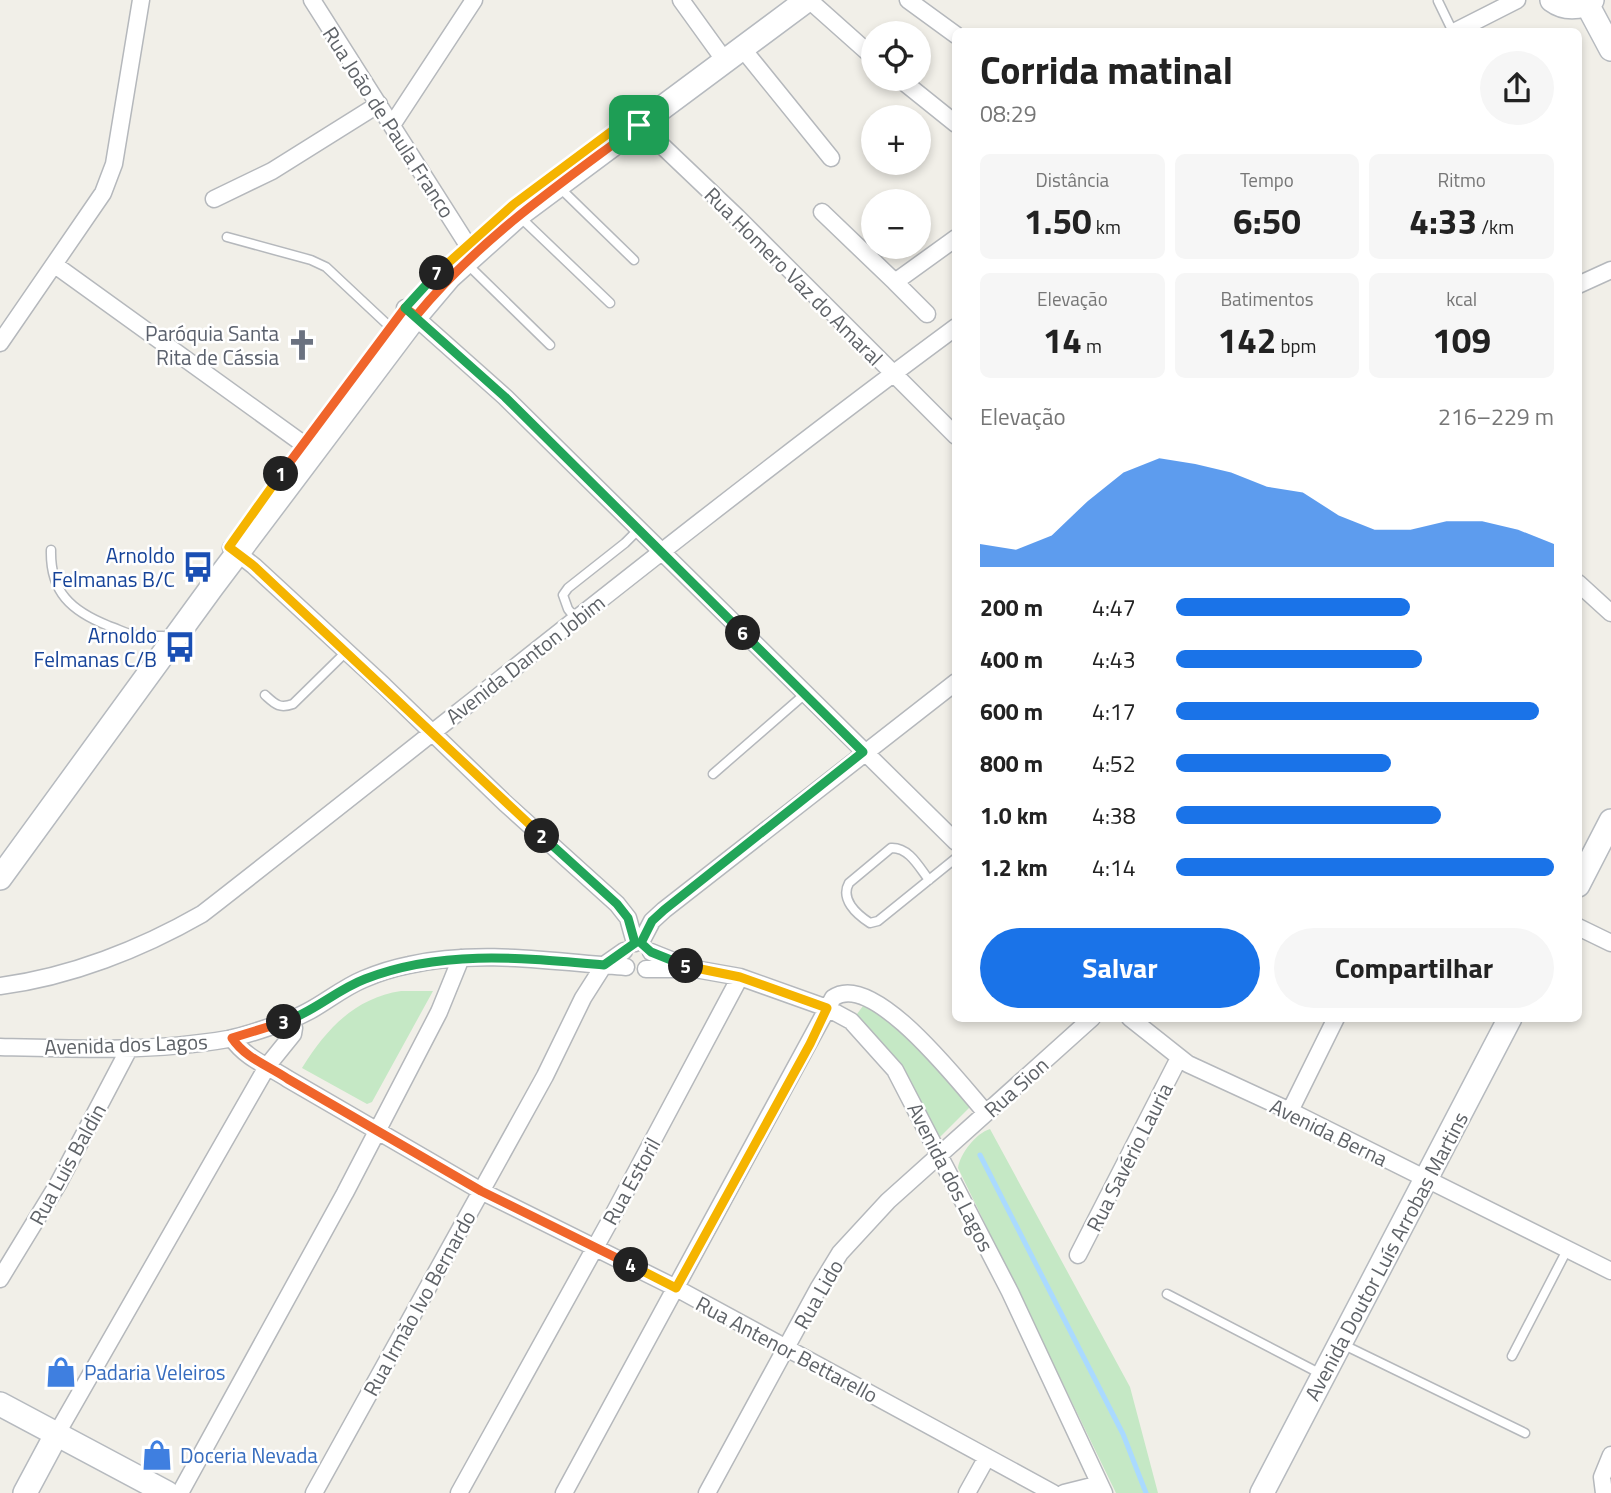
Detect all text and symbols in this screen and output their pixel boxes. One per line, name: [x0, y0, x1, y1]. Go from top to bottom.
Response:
street label: Rua João de Paula Franco: [315, 20, 463, 224]
map controls: [861, 21, 931, 259]
button: locate: [861, 21, 931, 91]
text: Corrida matinal: [980, 41, 1233, 99]
button: share: [1480, 51, 1554, 125]
pin: [609, 95, 669, 155]
text: 08:29: [980, 96, 1037, 131]
button: +: [861, 105, 931, 175]
icon: arrive: [620, 106, 658, 144]
text: Distância: [1036, 165, 1109, 194]
text: Tempo: [1240, 165, 1294, 194]
text: Ritmo: [1437, 165, 1486, 194]
street label: Rua Homero Vaz do Amaral: [697, 179, 891, 373]
button: −: [861, 189, 931, 259]
text: 1.50: [1024, 194, 1092, 248]
text: 6:50: [1233, 194, 1301, 248]
text: 4:33: [1409, 194, 1477, 248]
text: km: [1092, 212, 1121, 241]
text: /km: [1477, 212, 1514, 241]
pin: 7: [420, 256, 454, 290]
text: 7: [431, 258, 442, 287]
text: Elevação: [1037, 284, 1108, 313]
text: Batimentos: [1220, 284, 1314, 313]
text: kcal: [1446, 284, 1477, 313]
text: 14: [1043, 313, 1082, 367]
text: 142: [1218, 313, 1276, 367]
text: 109: [1432, 313, 1491, 367]
place label: Paróquia Santa Rita de Cássia: [145, 317, 279, 373]
church icon: Paróquia Santa Rita de Cássia: [285, 328, 319, 362]
text: m: [1082, 331, 1102, 360]
text: bpm: [1276, 331, 1316, 360]
text: Elevação: [980, 399, 1066, 434]
text: 216–229 m: [1438, 399, 1554, 434]
pin: 1: [264, 456, 298, 491]
text: 1: [275, 459, 286, 488]
place label: Arnoldo Felmanas B/C: [52, 539, 175, 595]
bus stop icon: Arnoldo Felmanas B/C: [181, 550, 215, 584]
street label: Avenida Danton Jobim: [438, 586, 612, 732]
text: 200 m: [980, 590, 1043, 625]
text: 4:47: [1092, 590, 1136, 625]
pin: 6: [726, 616, 760, 650]
text: 6: [737, 618, 748, 647]
place label: Arnoldo Felmanas C/B: [34, 619, 157, 675]
bus stop icon: Arnoldo Felmanas C/B: [163, 630, 197, 664]
text: 400 m: [980, 642, 1043, 677]
text: 4:43: [1092, 642, 1136, 677]
text: 600 m: [980, 694, 1043, 729]
text: 4:17: [1092, 694, 1136, 729]
text: 800 m: [980, 746, 1043, 781]
text: 4:52: [1092, 746, 1136, 781]
text: 1.0 km: [980, 798, 1048, 833]
text: 4:38: [1092, 798, 1136, 833]
pin: 2: [524, 818, 560, 854]
text: 2: [536, 821, 547, 850]
text: 1.2 km: [980, 850, 1048, 885]
text: 4:14: [1092, 850, 1136, 885]
button: Salvar: [980, 928, 1260, 1008]
button: Compartilhar: [1274, 928, 1554, 1008]
pin: 5: [668, 948, 704, 984]
text: 5: [680, 951, 691, 980]
pin: 3: [266, 1004, 302, 1040]
text: 3: [278, 1007, 289, 1036]
street label: Avenida dos Lagos: [44, 1025, 208, 1063]
street label: Rua Sion: [976, 1049, 1056, 1125]
street label: Rua Savério Lauria: [1078, 1077, 1181, 1237]
street label: Avenida Berna: [1265, 1090, 1394, 1175]
street label: Rua Luis Baldin: [20, 1097, 114, 1231]
street label: Avenida dos Lagos: [900, 1097, 1002, 1257]
street label: Avenida Doutor Luís Arrobas Martins: [1296, 1106, 1476, 1406]
street label: Rua Estoril: [594, 1131, 668, 1231]
street label: Rua Irmão Ivo Bernardo: [355, 1204, 483, 1402]
pin: 4: [614, 1248, 648, 1282]
text: 4: [625, 1250, 636, 1279]
street label: Rua Lido: [785, 1253, 851, 1335]
street label: Rua Antenor Bettarello: [690, 1287, 884, 1411]
shop icon: Padaria Veleiros: [44, 1355, 78, 1389]
place label: Padaria Veleiros: [84, 1356, 226, 1388]
shop icon: Doceria Nevada: [140, 1438, 174, 1472]
place label: Doceria Nevada: [180, 1439, 318, 1471]

